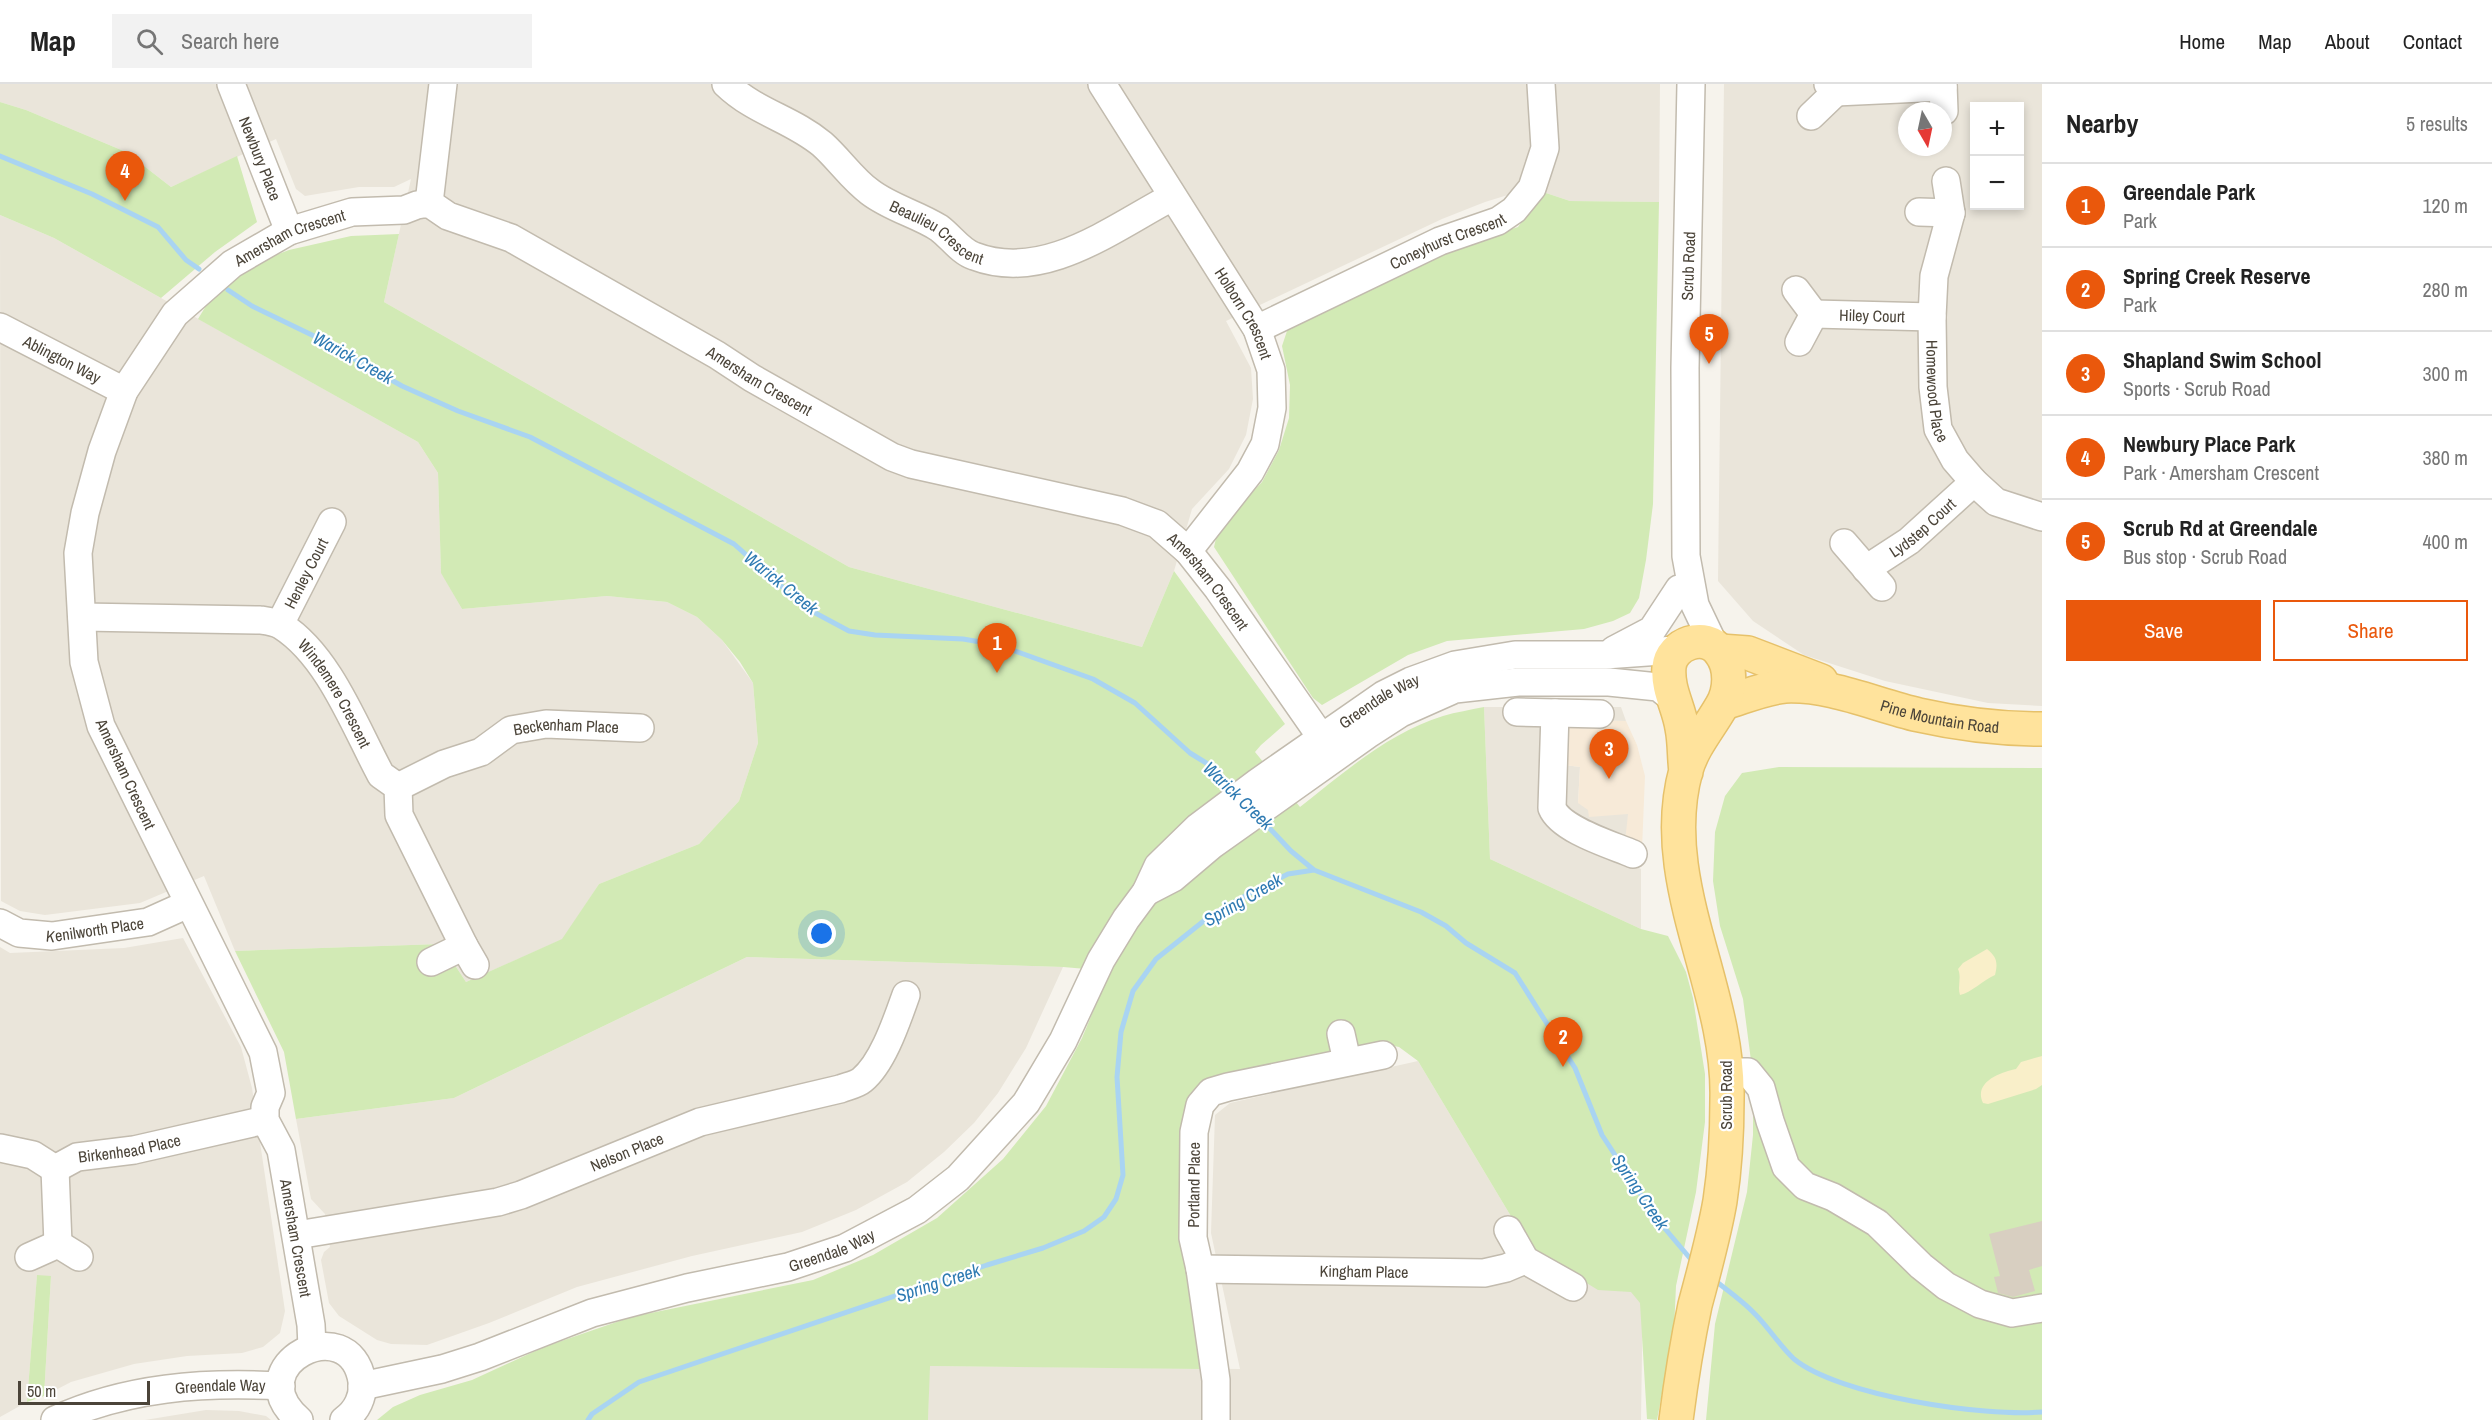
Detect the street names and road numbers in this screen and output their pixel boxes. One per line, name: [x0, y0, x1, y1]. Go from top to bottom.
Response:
street label: Newbury Place: [234, 113, 287, 204]
street label: Beaulieu Crescent: [886, 195, 987, 270]
street label: Amersham Crescent: [229, 204, 348, 272]
street label: Coneyhurst Crescent: [1386, 208, 1510, 275]
street label: Scrub Road: [1676, 231, 1700, 301]
street label: Holborn Crescent: [1210, 263, 1278, 362]
street label: Hiley Court: [1839, 304, 1905, 327]
street label: Ablington Way: [19, 329, 105, 389]
street label: Amersham Crescent: [702, 340, 816, 421]
street label: Homewood Place: [1921, 340, 1954, 446]
street label: Lydstep Court: [1885, 493, 1961, 562]
street label: Amersham Crescent: [1162, 526, 1254, 635]
street label: Henley Court: [279, 534, 333, 612]
street label: Windemere Crescent: [293, 634, 377, 752]
street label: Greendale Way: [1334, 668, 1423, 733]
street label: Pine Mountain Road: [1878, 694, 2000, 738]
street label: Beckenham Place: [512, 713, 619, 740]
street label: Amersham Crescent: [90, 714, 161, 833]
street label: Kenilworth Place: [45, 912, 145, 947]
street label: Scrub Road: [1715, 1060, 1737, 1130]
street label: Nelson Place: [587, 1127, 667, 1177]
street label: Birkenhead Place: [77, 1129, 183, 1168]
street label: Portland Place: [1182, 1142, 1205, 1228]
street label: Amersham Crescent: [275, 1176, 317, 1299]
street label: Greendale Way: [786, 1223, 879, 1277]
street label: Kingham Place: [1319, 1260, 1409, 1283]
street label: Greendale Way: [174, 1374, 266, 1399]

